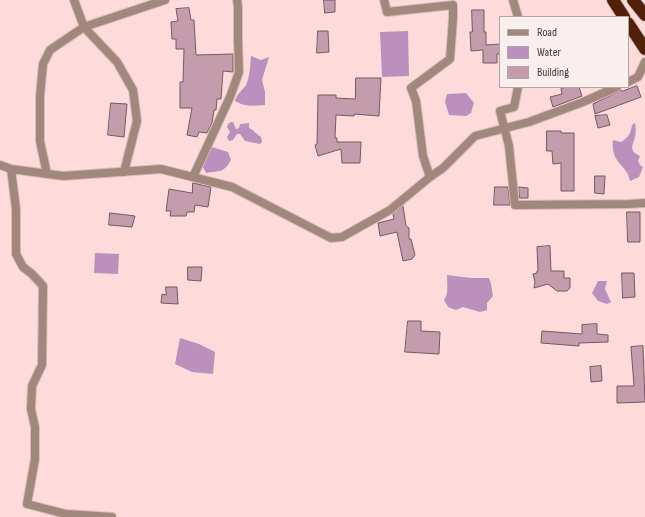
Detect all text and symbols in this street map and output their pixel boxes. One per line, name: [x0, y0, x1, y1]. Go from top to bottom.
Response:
legend: [499, 16, 629, 88]
text: Road: [537, 25, 557, 40]
text: Water: [537, 45, 561, 60]
text: Building: [537, 65, 569, 80]

